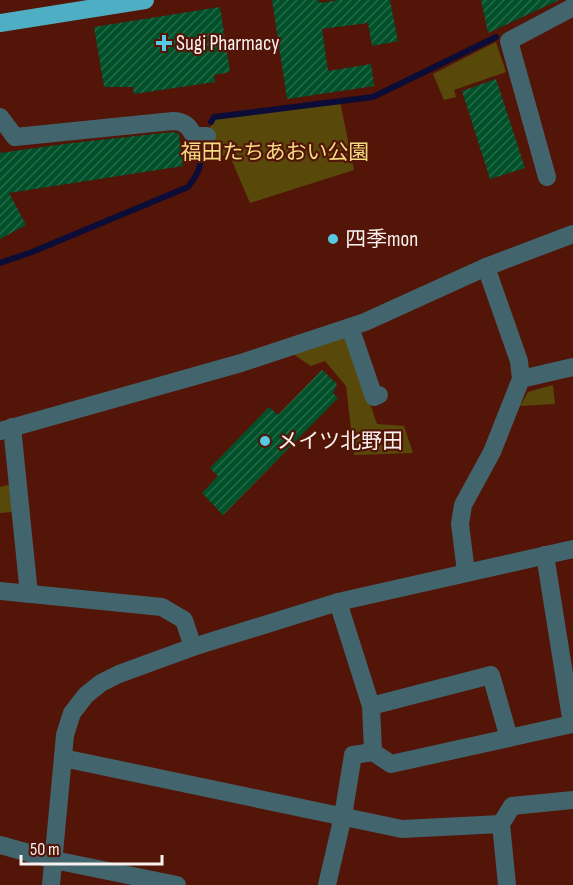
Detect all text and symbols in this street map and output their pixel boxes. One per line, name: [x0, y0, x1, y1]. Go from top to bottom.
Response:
place label: Sugi Pharmacy: [176, 31, 279, 56]
marker: Sugi Pharmacy: [157, 36, 171, 50]
park label: 福田たちあおい公園: [181, 140, 370, 165]
place label: 四季mon: [345, 227, 418, 252]
marker: 四季mon: [326, 232, 340, 246]
place label: メイツ北野田: [277, 429, 403, 454]
marker: メイツ北野田: [258, 434, 272, 448]
scale bar: [21, 828, 162, 866]
text: 50 m: [30, 839, 60, 860]

